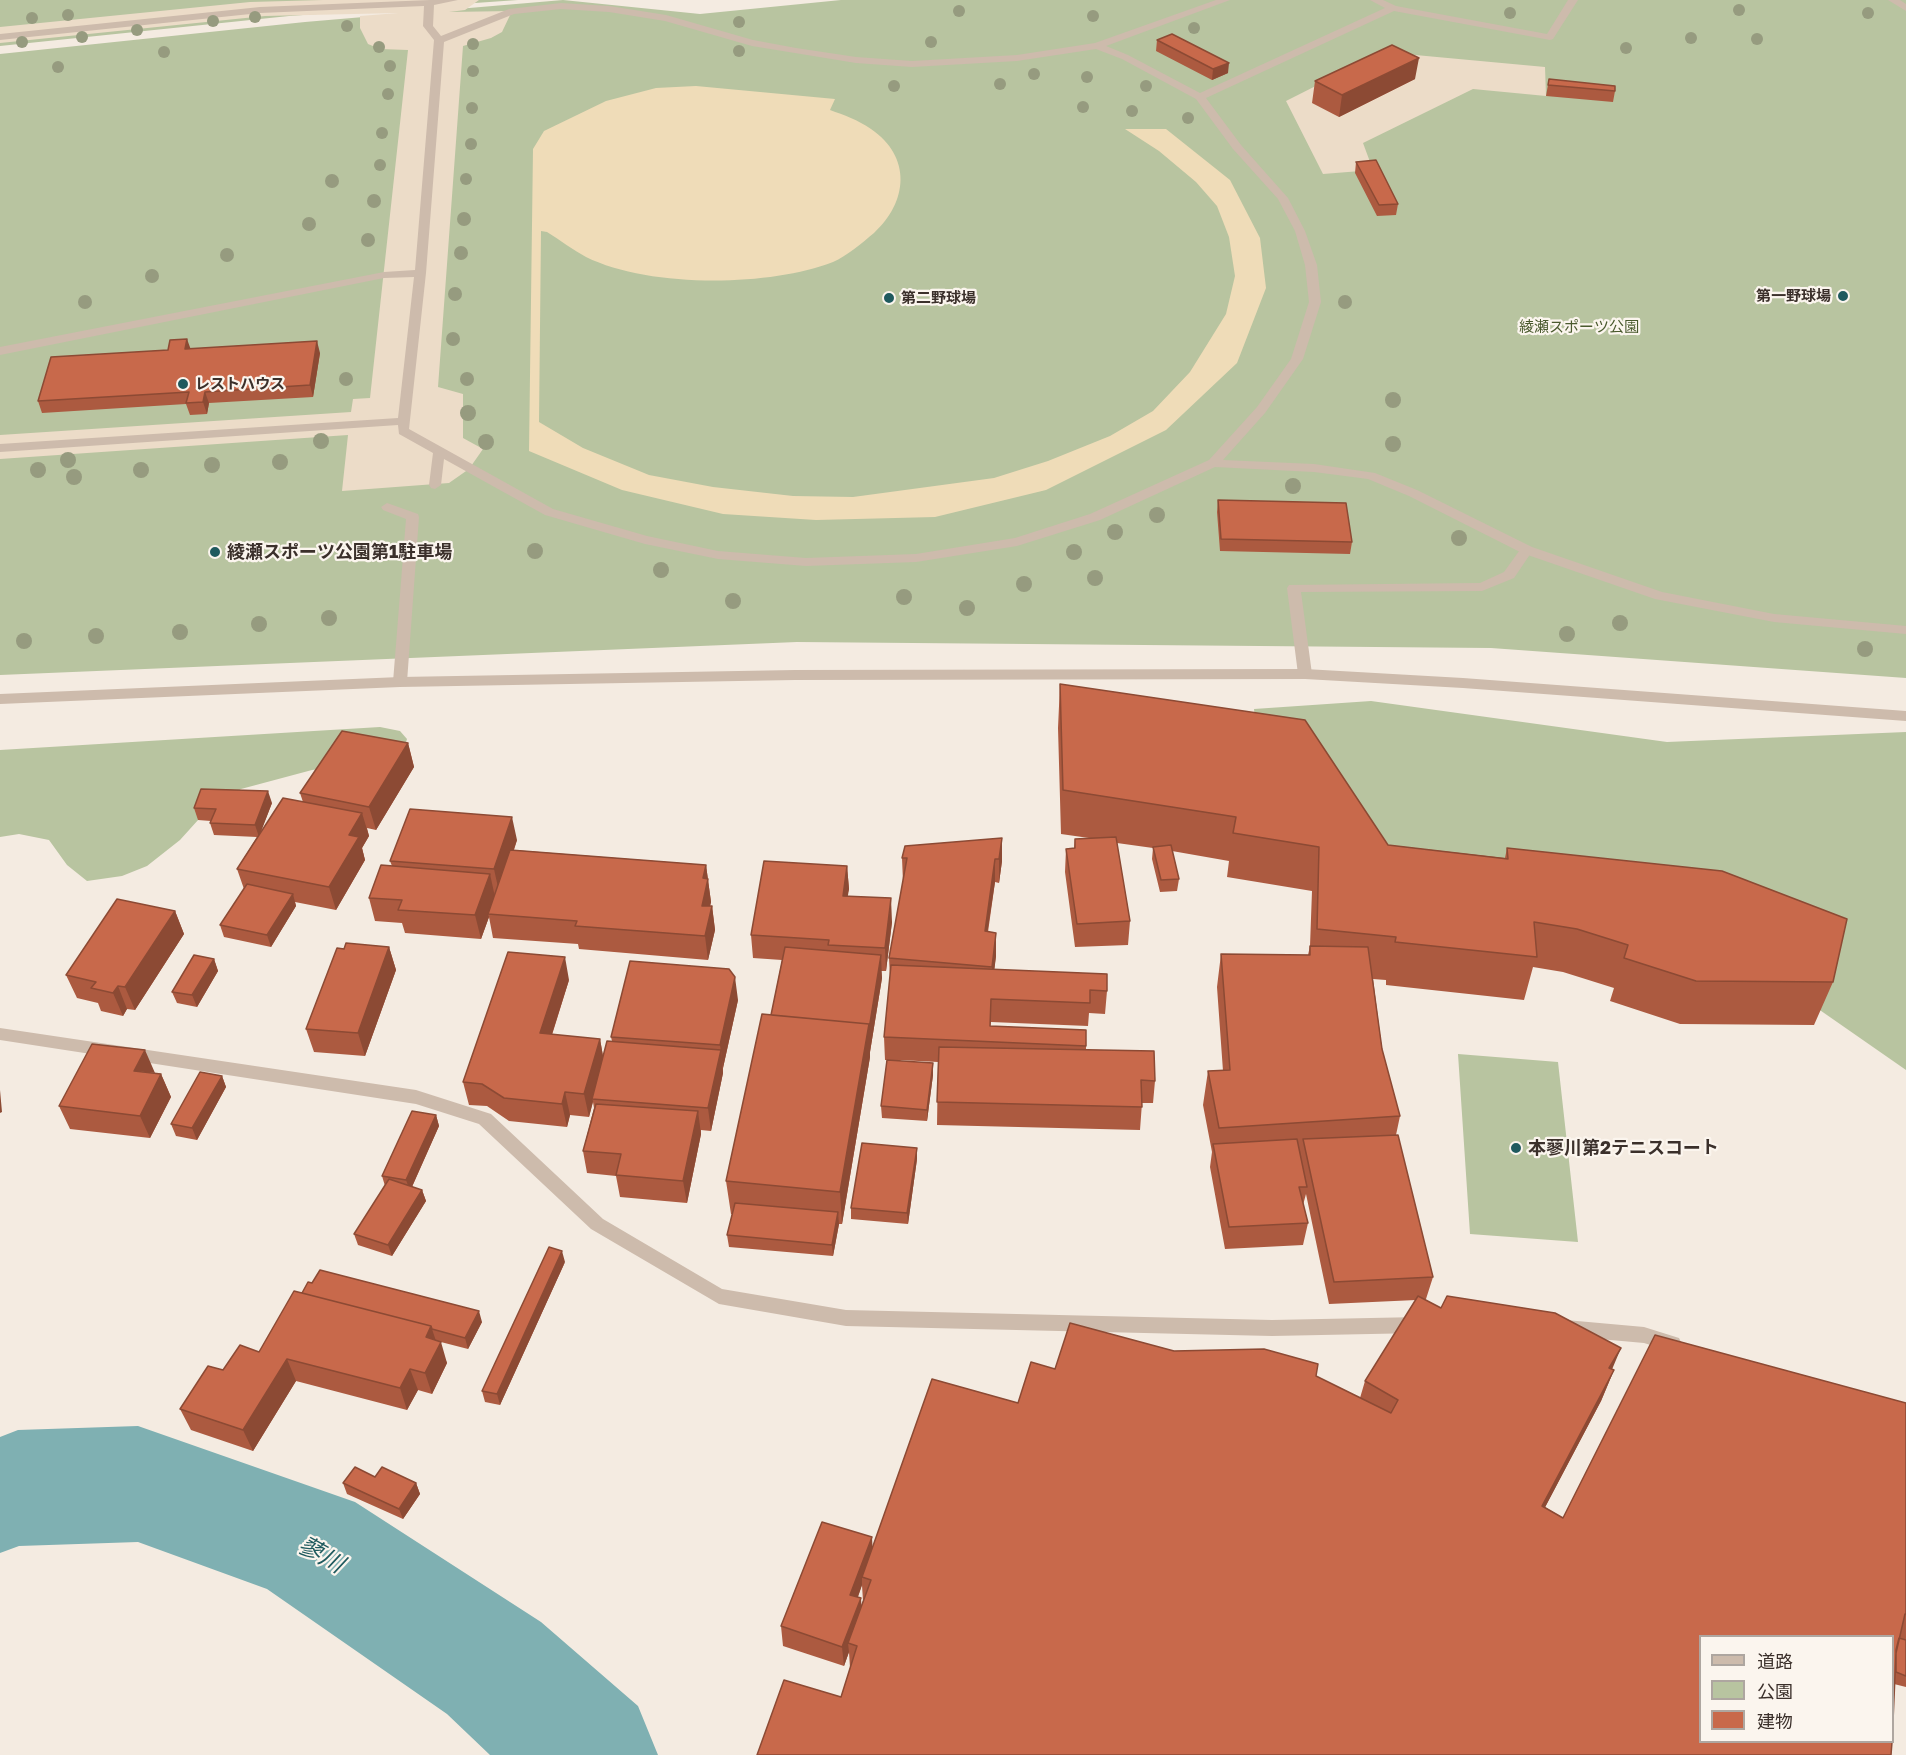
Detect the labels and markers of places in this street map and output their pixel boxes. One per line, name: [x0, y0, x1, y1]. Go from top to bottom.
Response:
place label: 第一野球場: [1756, 287, 1831, 305]
place label: 第二野球場: [901, 289, 976, 307]
marker: 第一野球場: [1836, 289, 1850, 303]
marker: 第二野球場: [882, 291, 896, 305]
place label: レストハウス: [195, 375, 285, 393]
marker: レストハウス: [176, 377, 190, 391]
place label: 綾瀬スポーツ公園第1駐車場: [227, 541, 452, 563]
marker: 綾瀬スポーツ公園第1駐車場: [208, 545, 222, 559]
place label: 本蓼川第2テニスコート: [1528, 1137, 1719, 1159]
marker: 本蓼川第2テニスコート: [1509, 1141, 1523, 1155]

